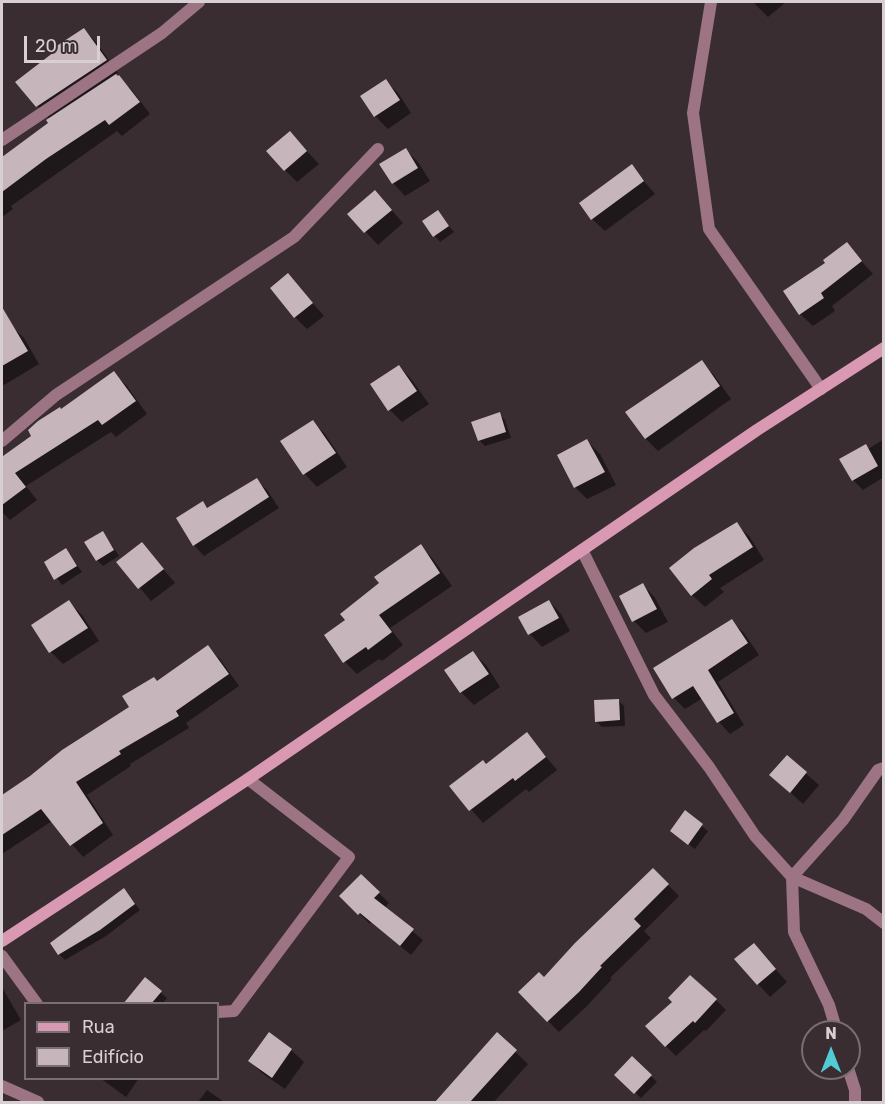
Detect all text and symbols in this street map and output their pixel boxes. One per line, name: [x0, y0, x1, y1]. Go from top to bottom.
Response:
scale bar: [27, 24, 104, 62]
text: 20 m: [35, 35, 77, 57]
legend: [24, 1002, 219, 1080]
text: Rua: [82, 1016, 115, 1038]
north arrow: [801, 1020, 861, 1080]
text: N: [825, 1024, 837, 1043]
text: Edifício: [82, 1046, 144, 1068]

